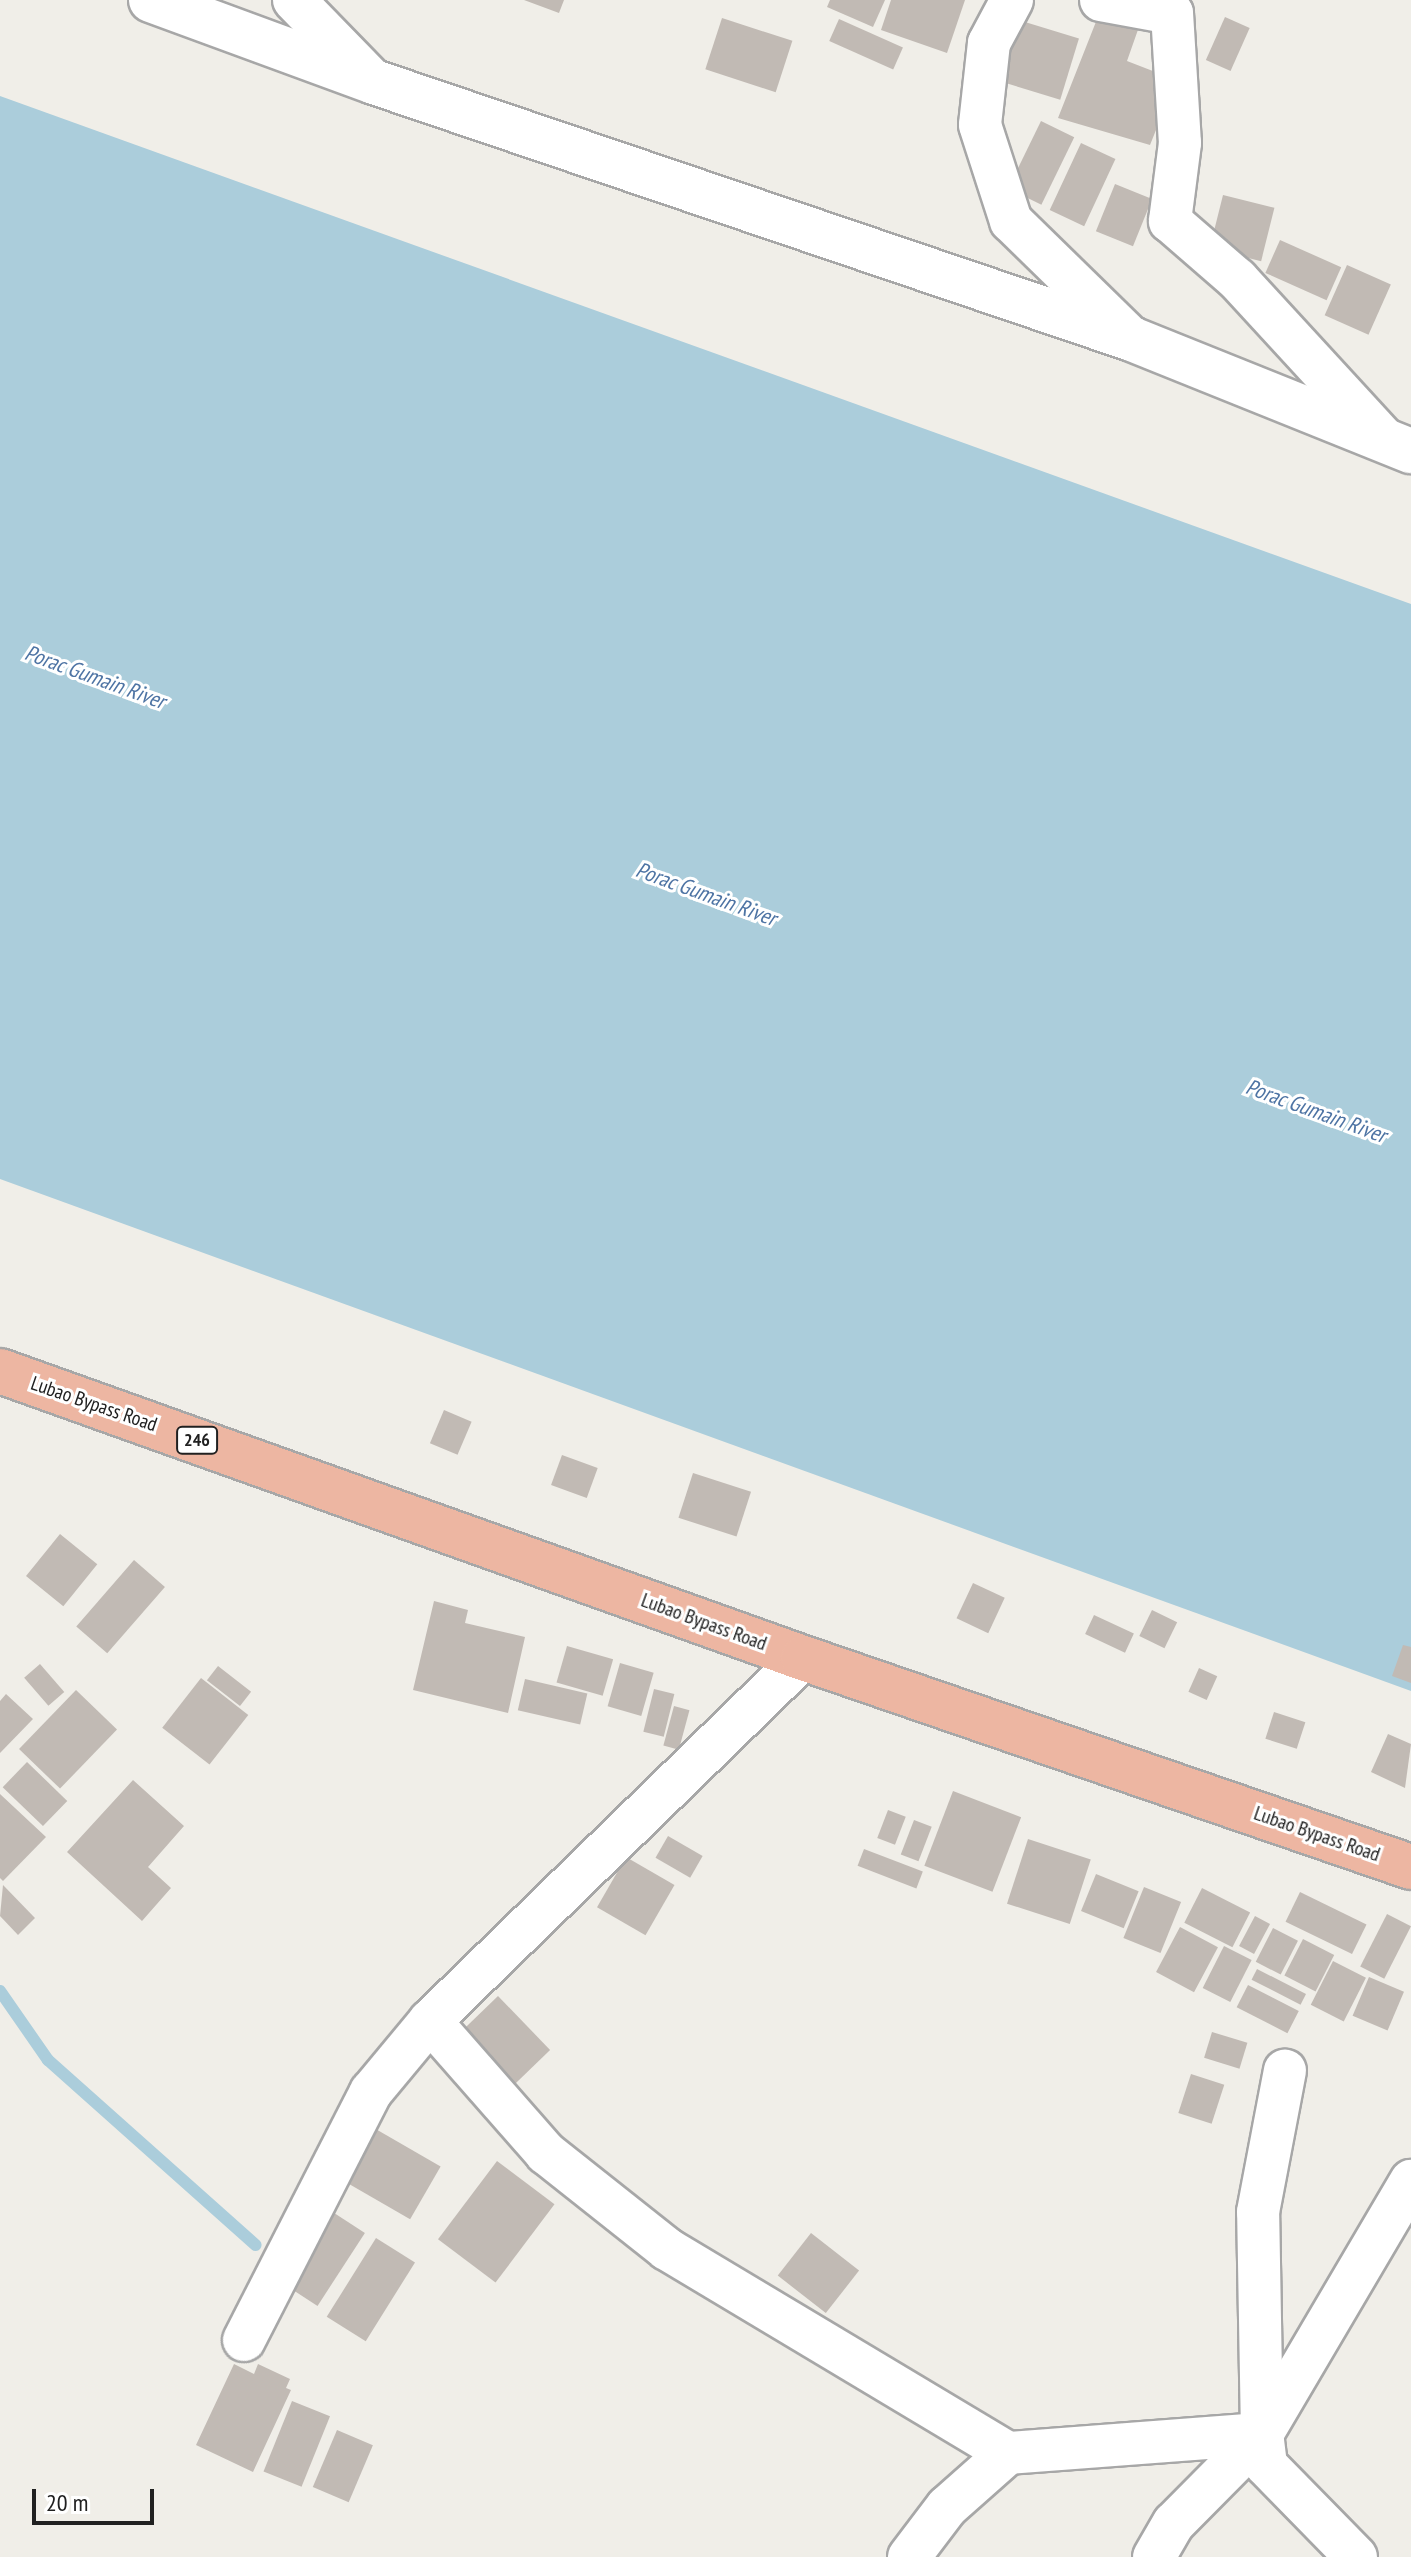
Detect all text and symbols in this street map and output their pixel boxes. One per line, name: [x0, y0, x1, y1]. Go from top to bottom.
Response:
water label: Porac Gumain River: [21, 639, 169, 715]
water label: Porac Gumain River: [632, 856, 780, 932]
water label: Porac Gumain River: [1242, 1073, 1390, 1149]
street label: Lubao Bypass Road: [28, 1371, 160, 1437]
road number: 246: [175, 1426, 219, 1454]
street label: Lubao Bypass Road: [638, 1588, 770, 1656]
street label: Lubao Bypass Road: [1251, 1801, 1383, 1867]
scale bar: [36, 2473, 158, 2523]
text: 20 m: [46, 2487, 88, 2518]

